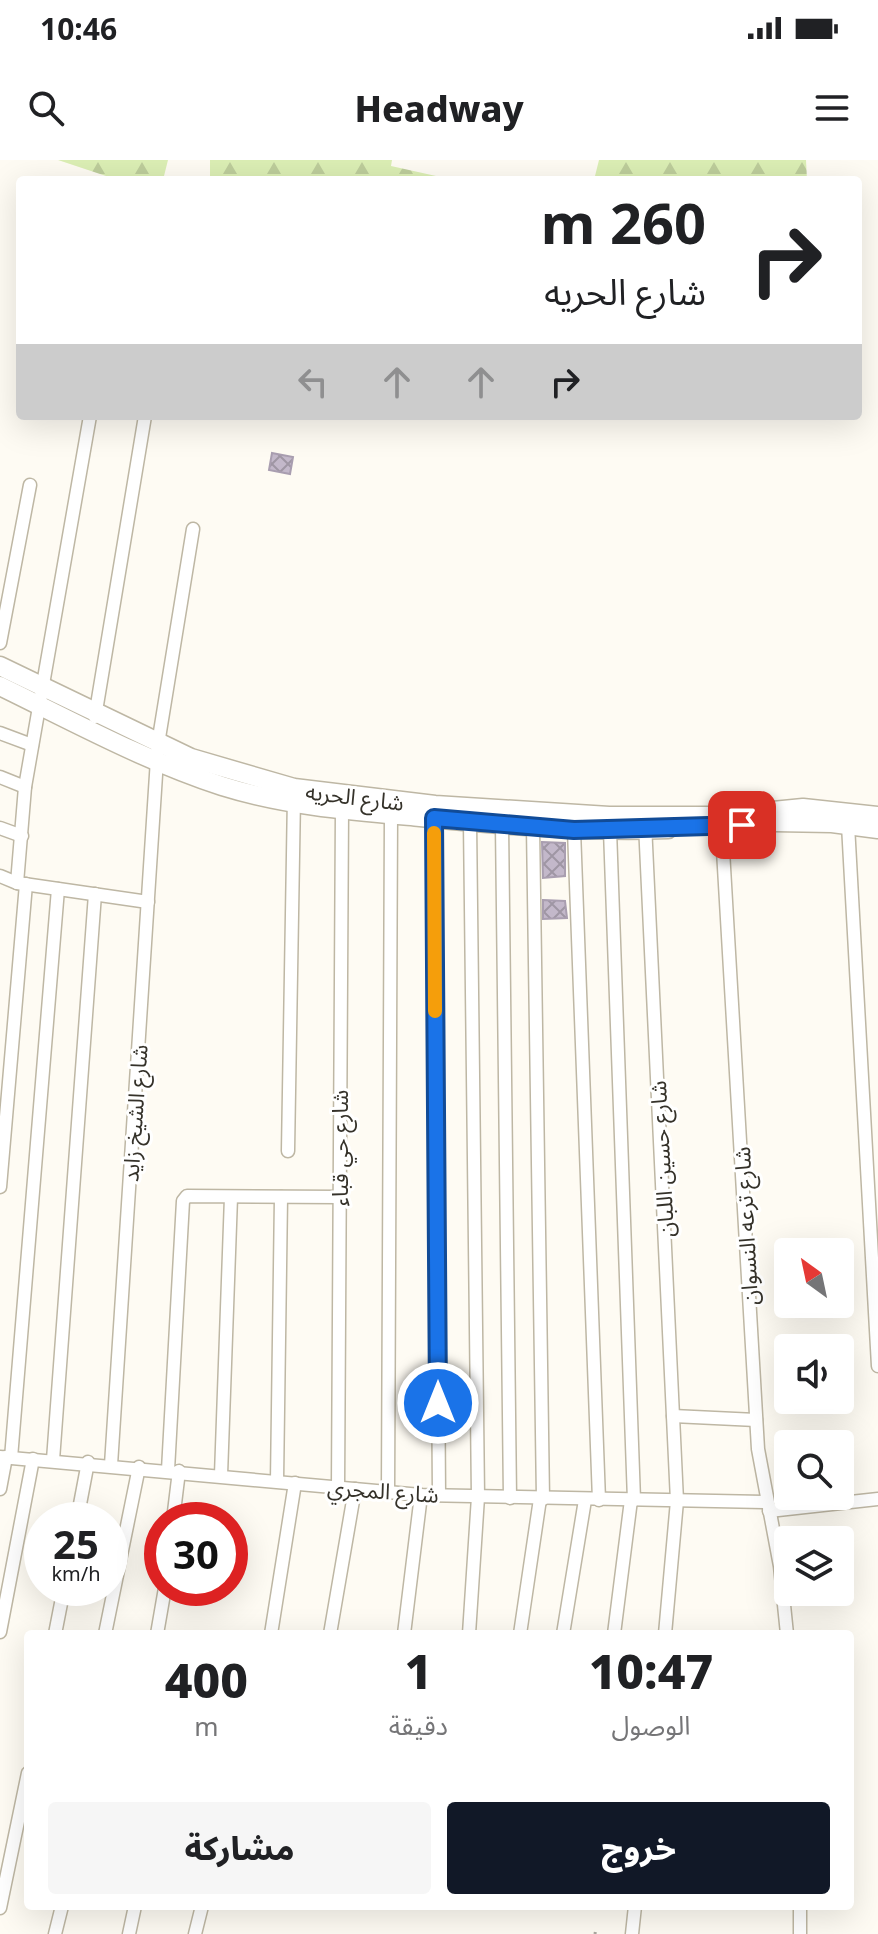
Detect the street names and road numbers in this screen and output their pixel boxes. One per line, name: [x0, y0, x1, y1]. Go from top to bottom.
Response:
street label: شارع الحريه: [304, 775, 406, 820]
street label: شارع الشيخ زايد: [114, 1043, 157, 1183]
street label: شارع حسين اللبان: [642, 1080, 683, 1238]
street label: شارع حي قباء: [324, 1090, 357, 1206]
street label: شارع ترعه النسوان: [726, 1146, 767, 1306]
street label: شارع المجري: [326, 1471, 440, 1512]

